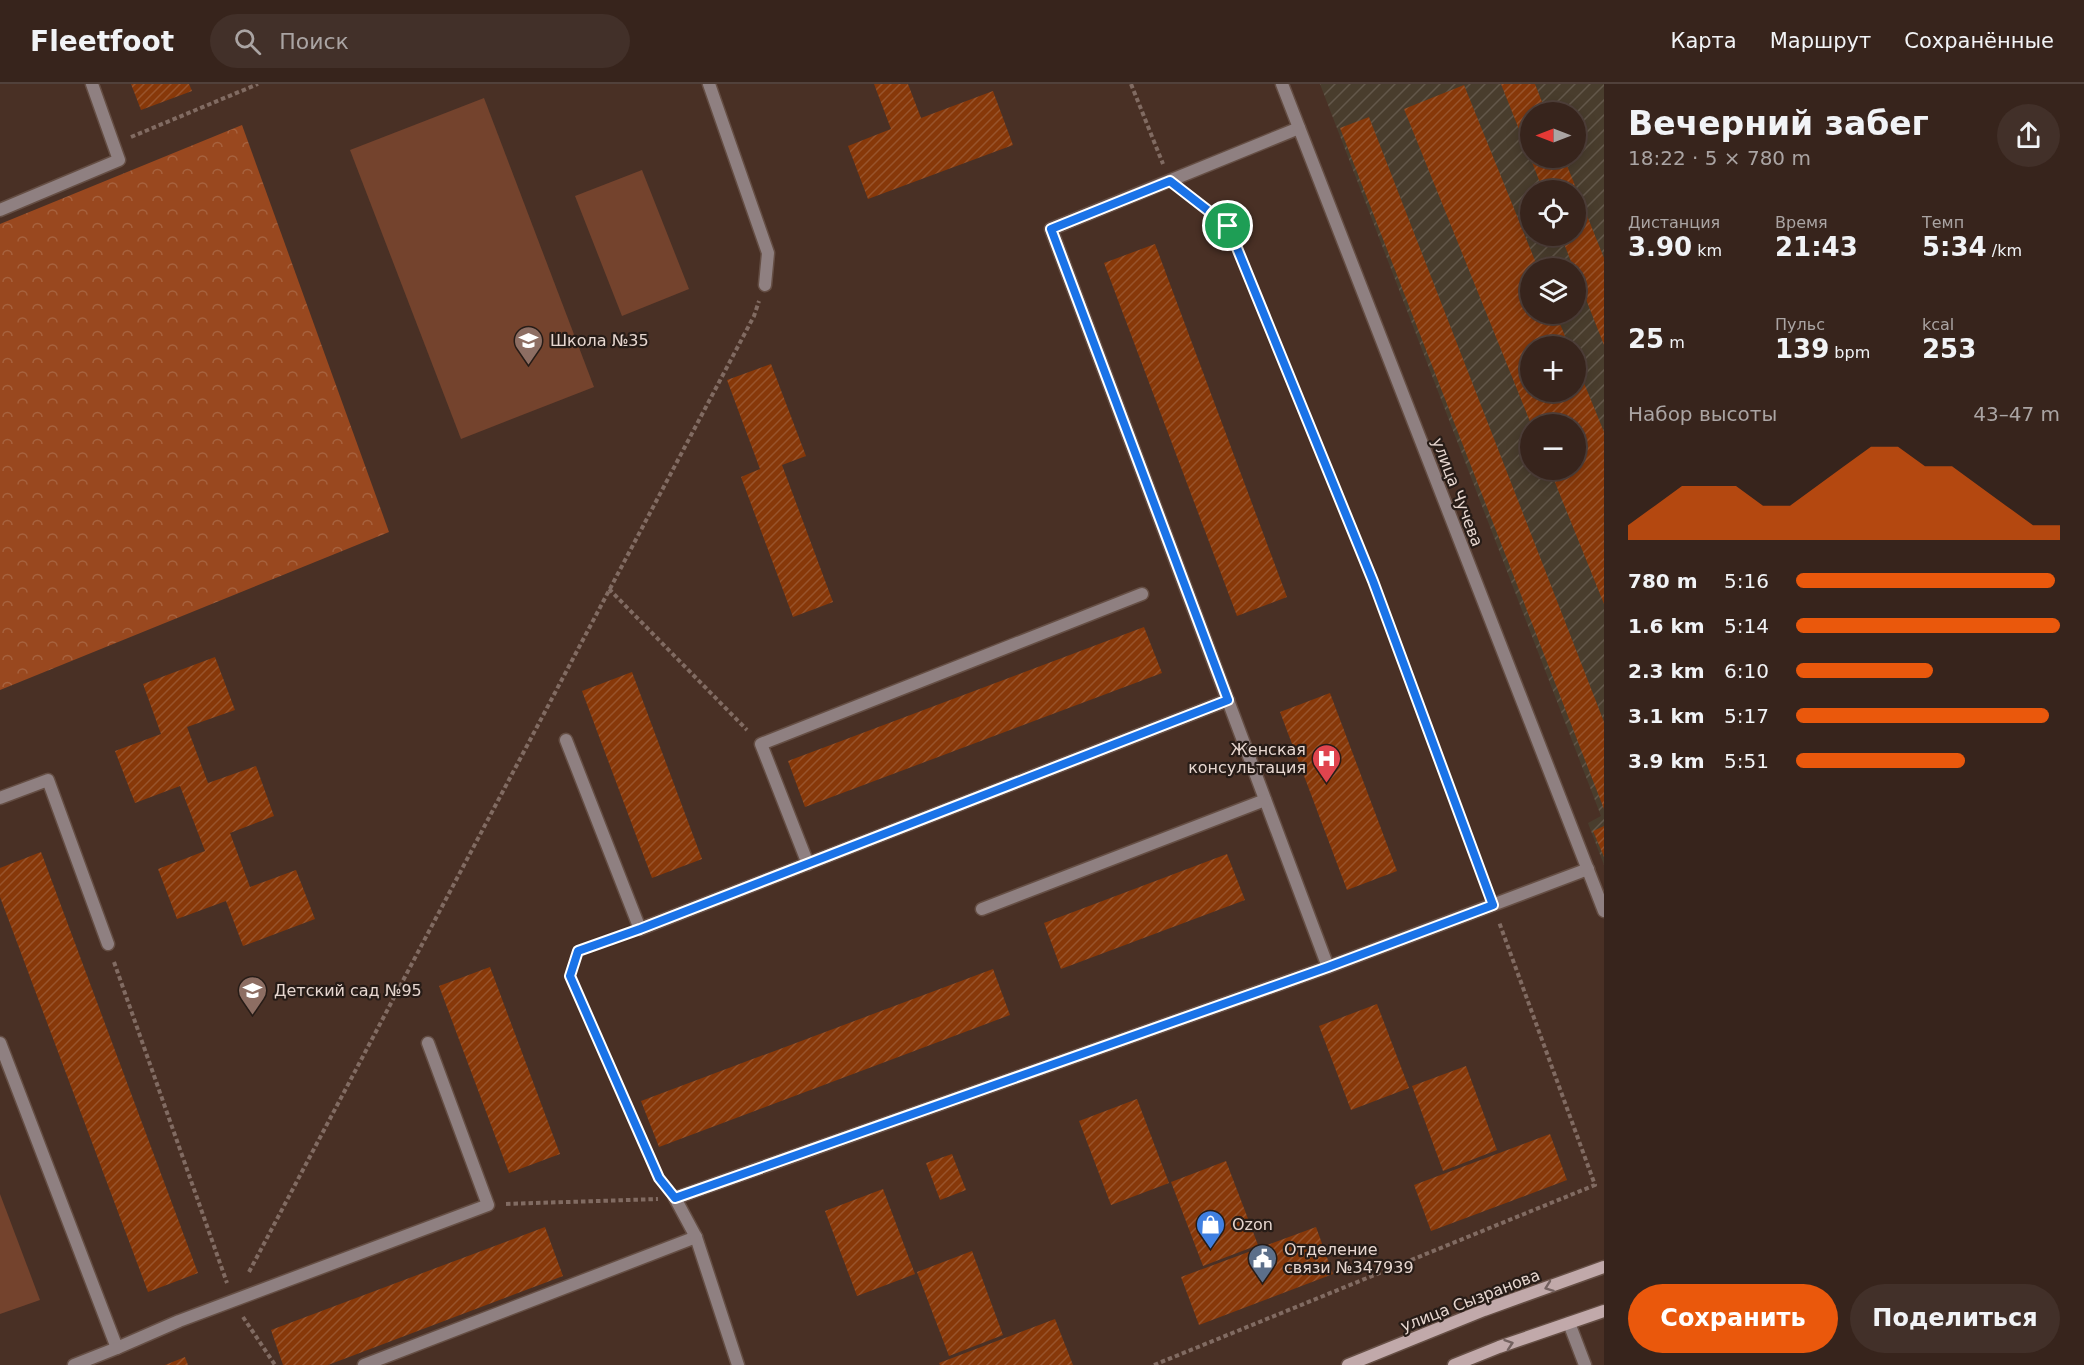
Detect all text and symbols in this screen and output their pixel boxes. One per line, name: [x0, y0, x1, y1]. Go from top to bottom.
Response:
search box: [210, 14, 630, 68]
text: Fleetfoot: [30, 25, 174, 58]
icon: search: [231, 25, 264, 58]
text: Поиск: [279, 29, 349, 54]
text: Карта: [1671, 29, 1737, 53]
text: Маршрут: [1770, 29, 1871, 53]
text: Сохранённые: [1904, 29, 2054, 53]
north arrow: [1520, 102, 1586, 168]
map controls: [1520, 102, 1586, 480]
text: Вечерний забег: [1628, 104, 1929, 143]
button: share: [1997, 104, 2060, 167]
text: 18:22 · 5 × 780 m: [1628, 146, 1811, 170]
button: locate: [1520, 180, 1586, 246]
pin: [1202, 200, 1253, 251]
icon: arrive: [1211, 209, 1244, 242]
text: Дистанция: [1628, 213, 1720, 232]
text: Время: [1775, 213, 1828, 232]
text: Темп: [1922, 213, 1964, 232]
text: 3.90: [1628, 232, 1692, 262]
text: 21:43: [1775, 232, 1858, 262]
text: 5:34: [1922, 232, 1987, 262]
text: km: [1692, 241, 1722, 260]
text: /km: [1987, 241, 2022, 260]
button: layers: [1520, 258, 1586, 324]
text: Пульс: [1775, 315, 1825, 334]
text: kcal: [1922, 315, 1954, 334]
school or university icon: Школа №35: [513, 324, 545, 366]
text: 25: [1628, 324, 1664, 354]
place label: Школа №35: [550, 331, 649, 350]
text: m: [1664, 333, 1685, 352]
text: 139: [1775, 334, 1829, 364]
text: 253: [1922, 334, 1976, 364]
button: +: [1520, 336, 1586, 402]
text: bpm: [1829, 343, 1870, 362]
text: Набор высоты: [1628, 402, 1777, 426]
text: 43–47 m: [1973, 402, 2060, 426]
button: −: [1520, 414, 1586, 480]
street label: улица Чучева: [1428, 435, 1487, 549]
text: 780 m: [1628, 569, 1698, 593]
text: 5:16: [1724, 569, 1769, 593]
text: 1.6 km: [1628, 614, 1705, 638]
text: 5:14: [1724, 614, 1769, 638]
text: 2.3 km: [1628, 659, 1705, 683]
text: 6:10: [1724, 659, 1769, 683]
text: 3.1 km: [1628, 704, 1705, 728]
text: 5:17: [1724, 704, 1769, 728]
place label: Женская консультация: [1188, 740, 1306, 777]
hospital icon: Женская консультация: [1311, 742, 1343, 784]
text: 3.9 km: [1628, 749, 1705, 773]
text: 5:51: [1724, 749, 1769, 773]
school or university icon: Детский сад №95: [237, 974, 269, 1016]
place label: Детский сад №95: [274, 981, 422, 1000]
shop icon: Ozon: [1195, 1208, 1227, 1250]
place label: Ozon: [1232, 1215, 1273, 1234]
place label: Отделение связи №347939: [1284, 1240, 1414, 1277]
public building icon: Отделение связи №347939: [1247, 1242, 1279, 1284]
street label: улица Сызранова: [1398, 1265, 1543, 1336]
one-way arrow: [1544, 1279, 1555, 1292]
button: Сохранить: [1628, 1284, 1838, 1353]
button: Поделиться: [1850, 1284, 2060, 1353]
one-way arrow: [1503, 1338, 1513, 1351]

